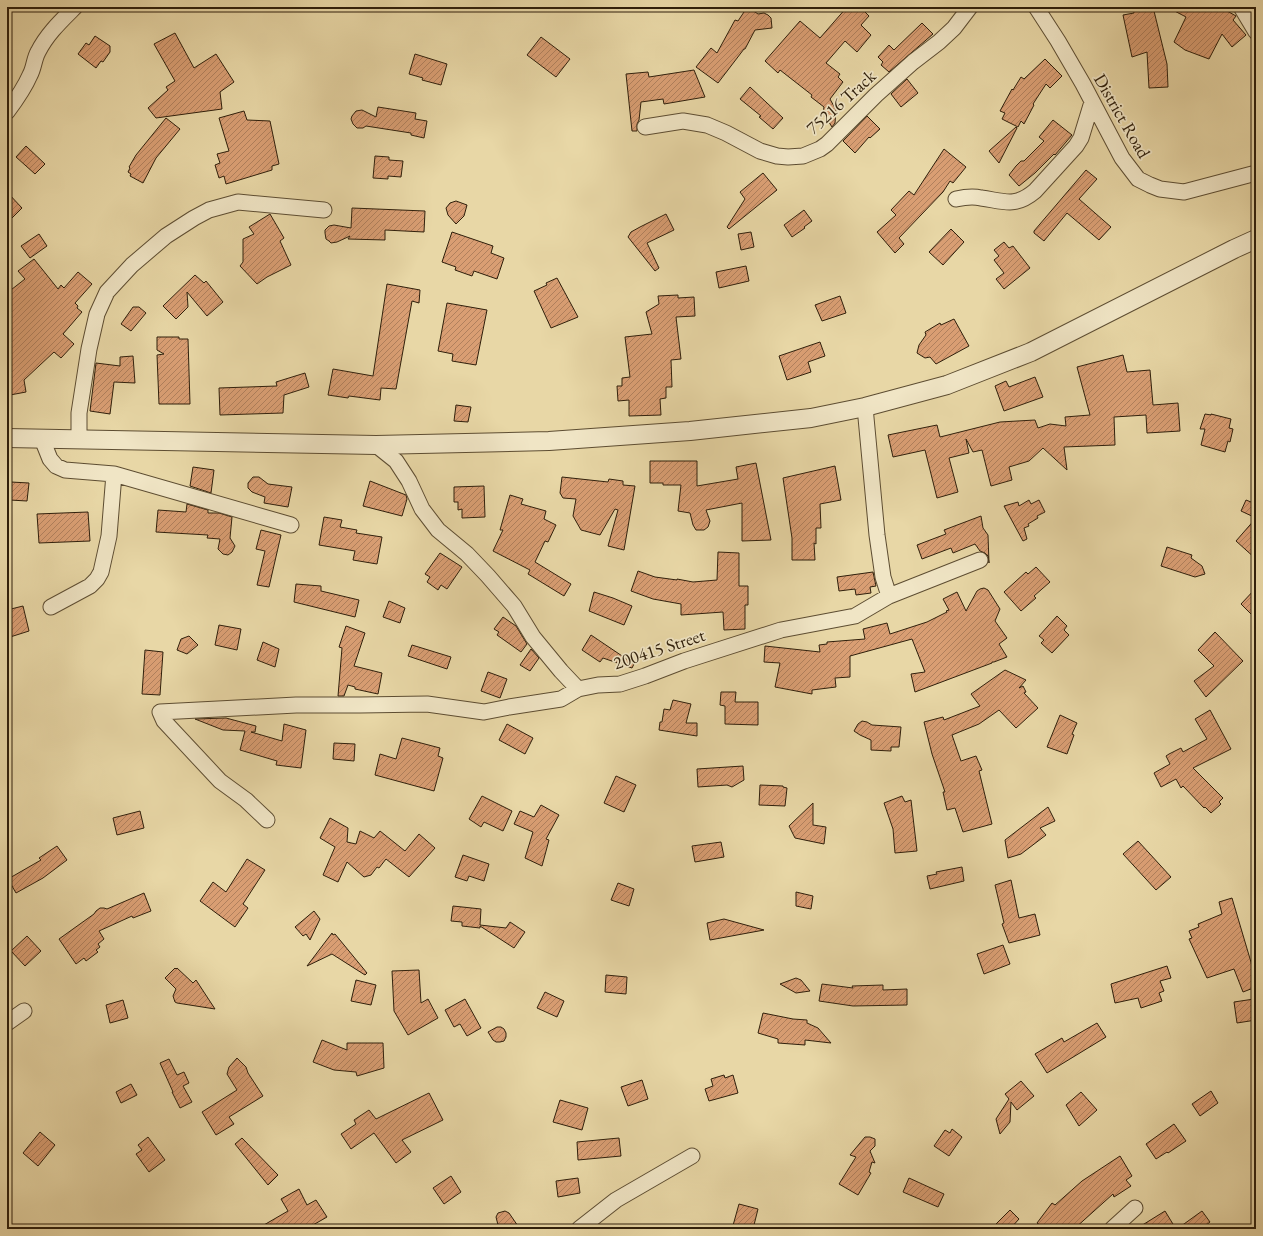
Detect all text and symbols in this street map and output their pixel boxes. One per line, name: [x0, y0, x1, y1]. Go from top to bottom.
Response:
street label: 75216 Track: [801, 64, 881, 139]
street label: District Road: [1089, 69, 1156, 163]
street label: 200415 Street: [610, 623, 708, 674]

